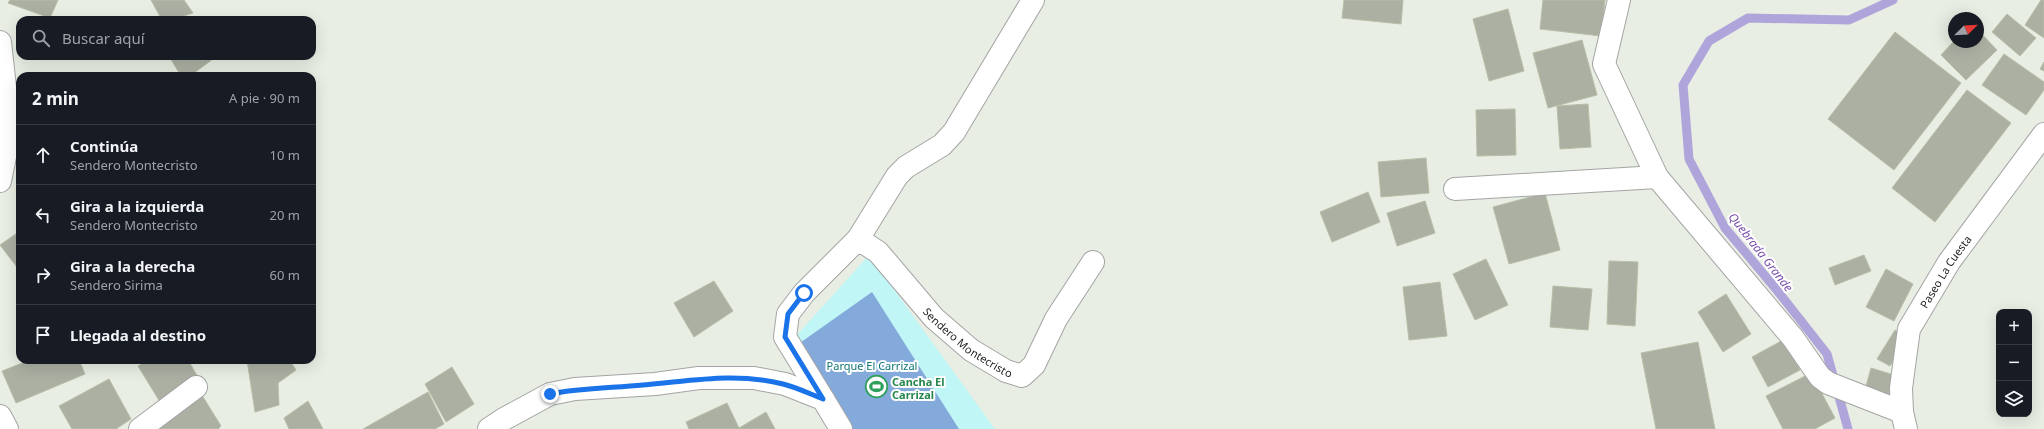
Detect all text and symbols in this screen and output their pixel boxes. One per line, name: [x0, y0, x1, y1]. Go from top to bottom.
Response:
north arrow: [1948, 12, 1984, 48]
search box: [16, 16, 316, 60]
icon: search: [30, 27, 52, 49]
text: Buscar aquí: [62, 28, 145, 48]
text: 2 min: [32, 87, 79, 110]
text: A pie · 90 m: [229, 89, 300, 107]
text: Continúa: [70, 136, 138, 156]
icon: ahead: [32, 144, 54, 166]
text: 10 m: [270, 146, 300, 164]
text: Sendero Montecristo: [70, 156, 198, 174]
text: Gira a la izquierda: [70, 196, 204, 216]
icon: left: [32, 204, 54, 226]
text: 20 m: [270, 206, 300, 224]
water label: Quebrada Grande: [1725, 209, 1797, 295]
text: Sendero Montecristo: [70, 216, 198, 234]
street label: Paseo La Cuesta: [1916, 232, 1974, 311]
text: Gira a la derecha: [70, 256, 195, 276]
icon: right: [32, 264, 54, 286]
text: 60 m: [270, 266, 300, 284]
text: Sendero Sirima: [70, 276, 163, 294]
route start: [795, 284, 813, 302]
street label: Sendero Montecristo: [920, 304, 1015, 380]
map controls: [1996, 309, 2032, 417]
button: +: [1996, 309, 2032, 345]
icon: arrive: [32, 324, 54, 346]
text: Llegada al destino: [70, 325, 206, 345]
button: −: [1996, 345, 2032, 381]
park label: Parque El Carrizal: [827, 358, 917, 373]
sports icon: Cancha El Carrizal: [864, 374, 890, 400]
place label: Cancha El Carrizal: [892, 374, 945, 402]
button: layers: [1996, 381, 2032, 417]
route end: [541, 385, 559, 403]

